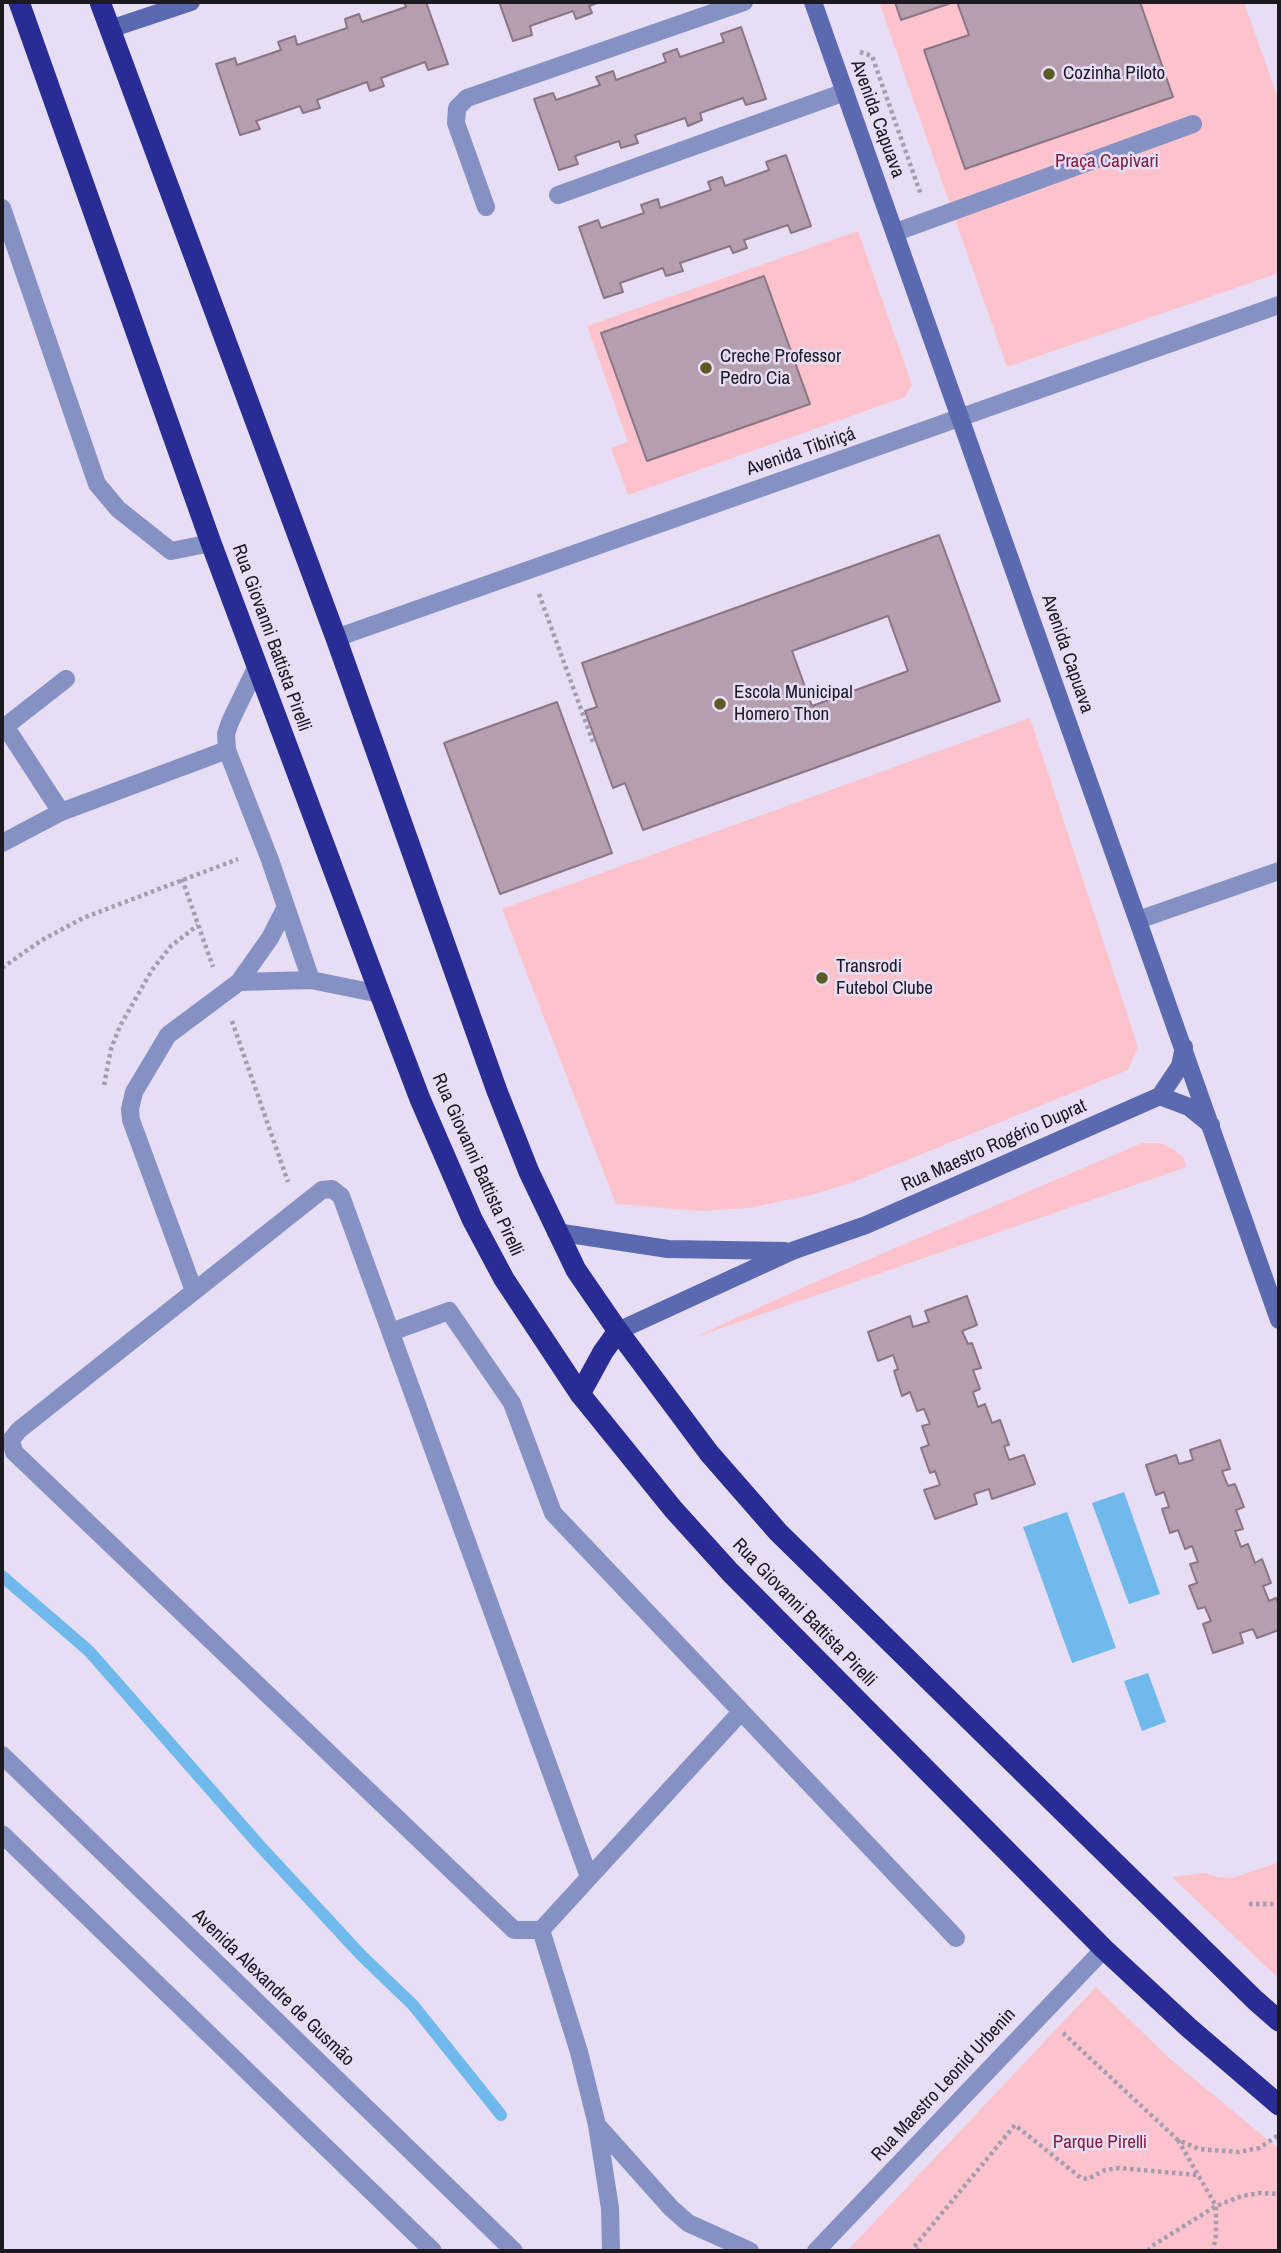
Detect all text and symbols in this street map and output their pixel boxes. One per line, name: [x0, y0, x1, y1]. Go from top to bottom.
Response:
street label: Avenida Capuava: [845, 57, 909, 181]
place label: Cozinha Piloto: [1063, 63, 1165, 85]
marker: Cozinha Piloto: [1041, 66, 1057, 82]
park label: Praça Capivari: [1055, 151, 1159, 173]
place label: Creche Professor Pedro Cia: [720, 346, 841, 390]
marker: Creche Professor Pedro Cia: [698, 360, 714, 376]
street label: Avenida Tibiriçá: [744, 423, 858, 481]
street label: Rua Giovanni Battista Pirelli: [227, 541, 315, 735]
street label: Avenida Capuava: [1036, 592, 1098, 716]
place label: Escola Municipal Homero Thon: [734, 682, 853, 726]
marker: Escola Municipal Homero Thon: [712, 696, 728, 712]
place label: Transrodi Futebol Clube: [836, 956, 933, 1000]
marker: Transrodi Futebol Clube: [814, 970, 830, 986]
street label: Rua Giovanni Battista Pirelli: [426, 1070, 528, 1260]
street label: Rua Maestro Rogério Duprat: [898, 1095, 1090, 1197]
street label: Rua Giovanni Battista Pirelli: [727, 1534, 881, 1692]
street label: Avenida Alexandre de Gusmão: [187, 1905, 359, 2071]
street label: Rua Maestro Leonid Urbenin: [867, 2004, 1021, 2166]
park label: Parque Pirelli: [1053, 2132, 1147, 2154]

